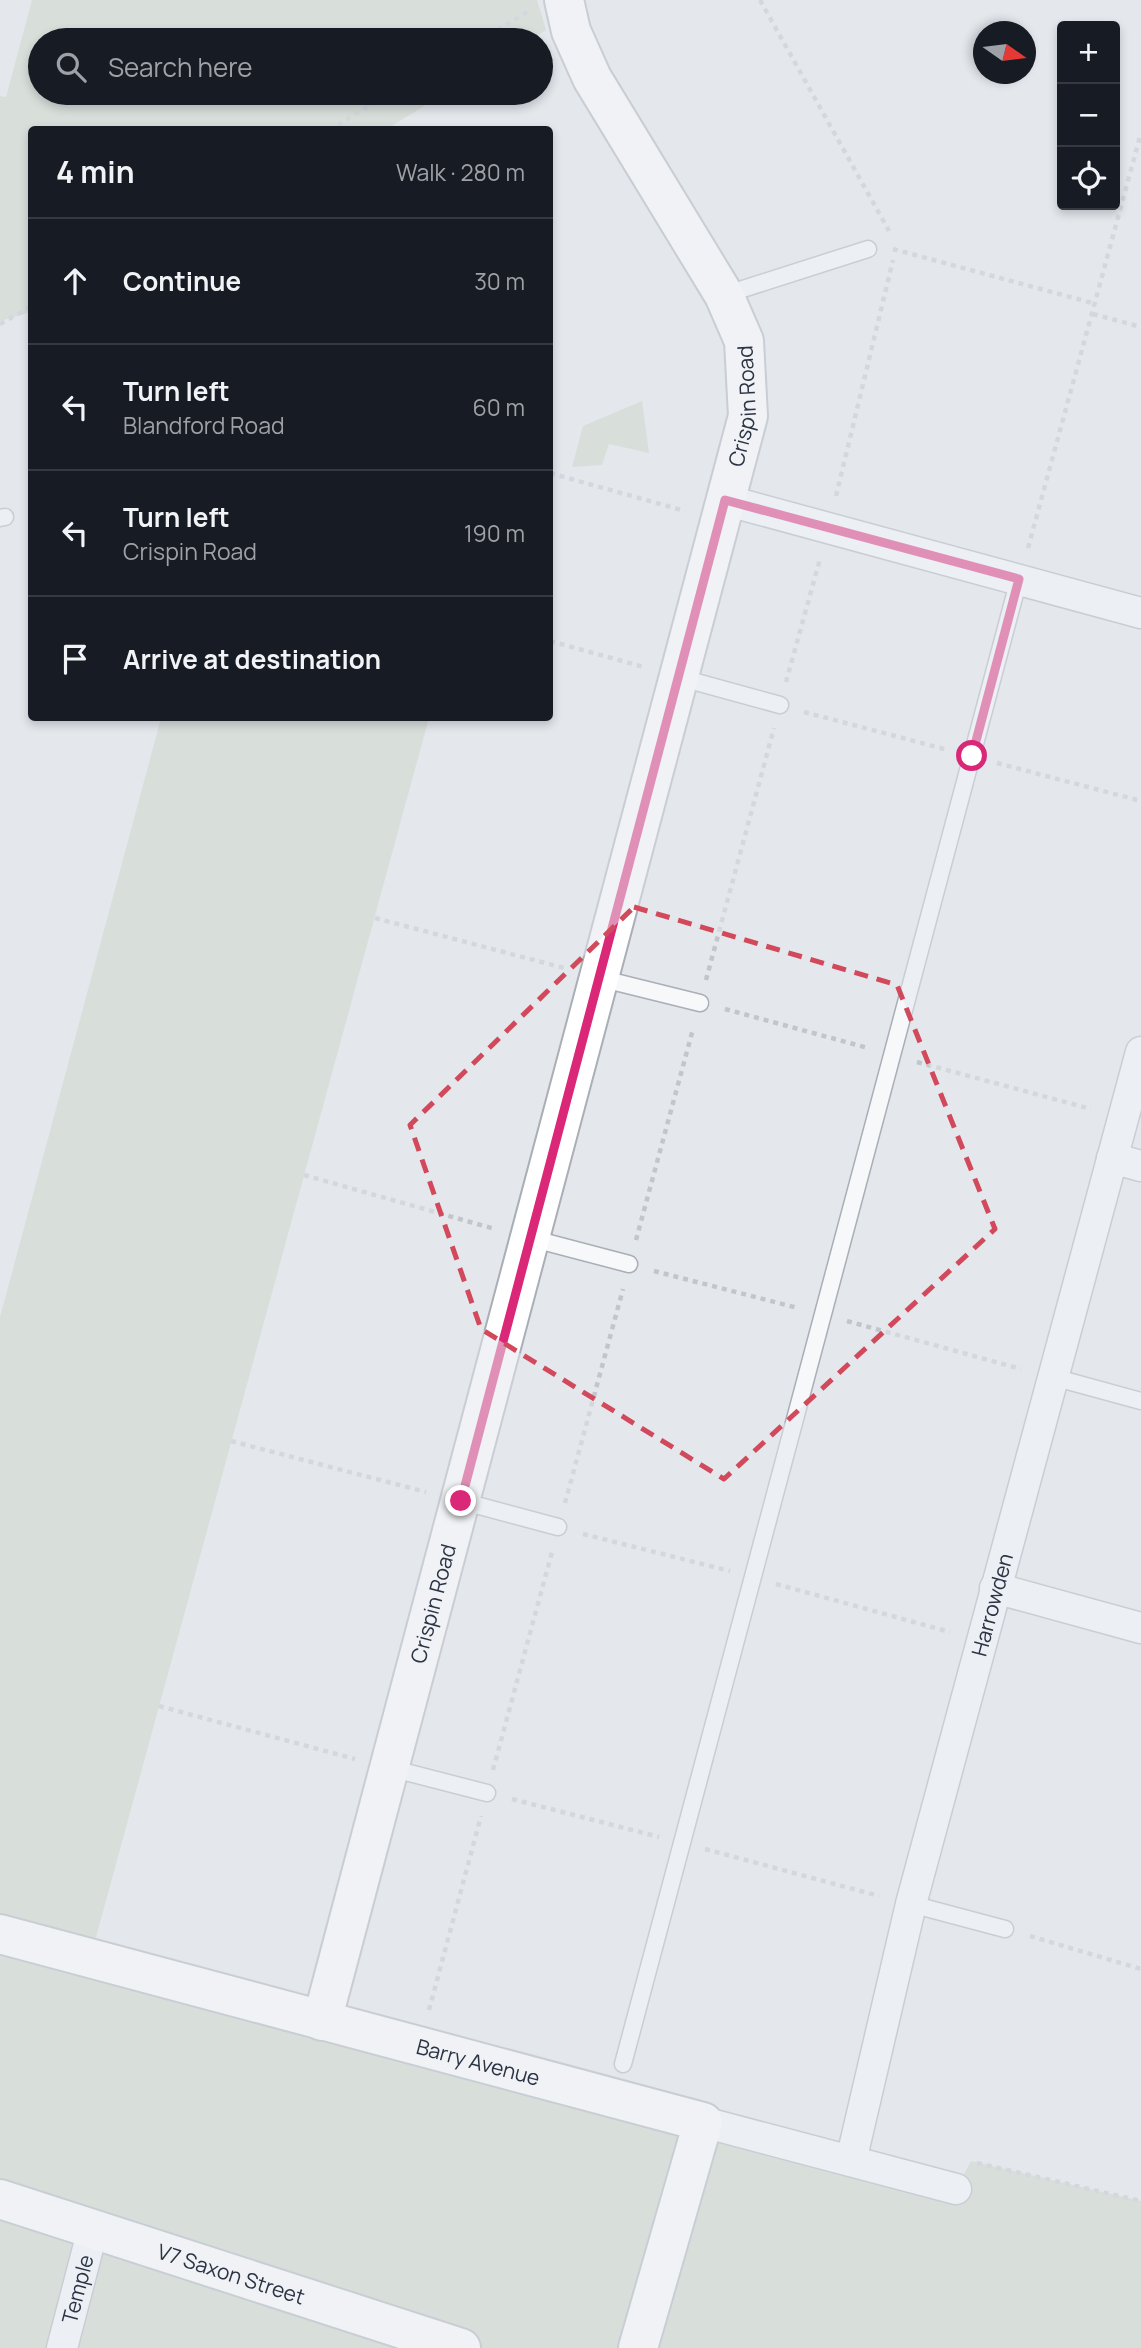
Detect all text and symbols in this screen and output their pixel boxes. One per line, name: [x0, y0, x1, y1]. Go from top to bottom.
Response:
north arrow: [973, 21, 1036, 84]
map controls: [1057, 21, 1120, 210]
button: +: [1057, 21, 1120, 84]
search box: [28, 28, 553, 105]
icon: search: [52, 48, 90, 86]
text: Search here: [108, 49, 253, 85]
button: −: [1057, 84, 1120, 147]
button: locate: [1057, 147, 1120, 210]
text: 4 min: [56, 151, 134, 192]
text: Walk · 280 m: [396, 156, 525, 188]
icon: ahead: [56, 262, 94, 300]
text: Continue: [123, 263, 241, 299]
text: 30 m: [474, 265, 525, 297]
street label: Crispin Road: [721, 345, 762, 470]
text: Turn left: [123, 373, 230, 409]
icon: left: [56, 388, 94, 426]
text: 60 m: [473, 391, 525, 423]
text: Blandford Road: [123, 409, 285, 441]
text: Turn left: [123, 499, 230, 535]
icon: left: [56, 514, 94, 552]
text: 190 m: [464, 517, 525, 549]
text: Crispin Road: [123, 535, 257, 567]
icon: arrive: [56, 640, 94, 678]
text: Arrive at destination: [123, 641, 381, 677]
route start: [956, 740, 987, 771]
route end: [445, 1485, 476, 1516]
street label: Crispin Road: [404, 1541, 462, 1666]
street label: Harrowden: [965, 1550, 1019, 1659]
street label: Barry Avenue: [413, 2032, 543, 2092]
street label: V7 Saxon Street: [154, 2237, 309, 2311]
street label: Temple: [55, 2251, 100, 2326]

